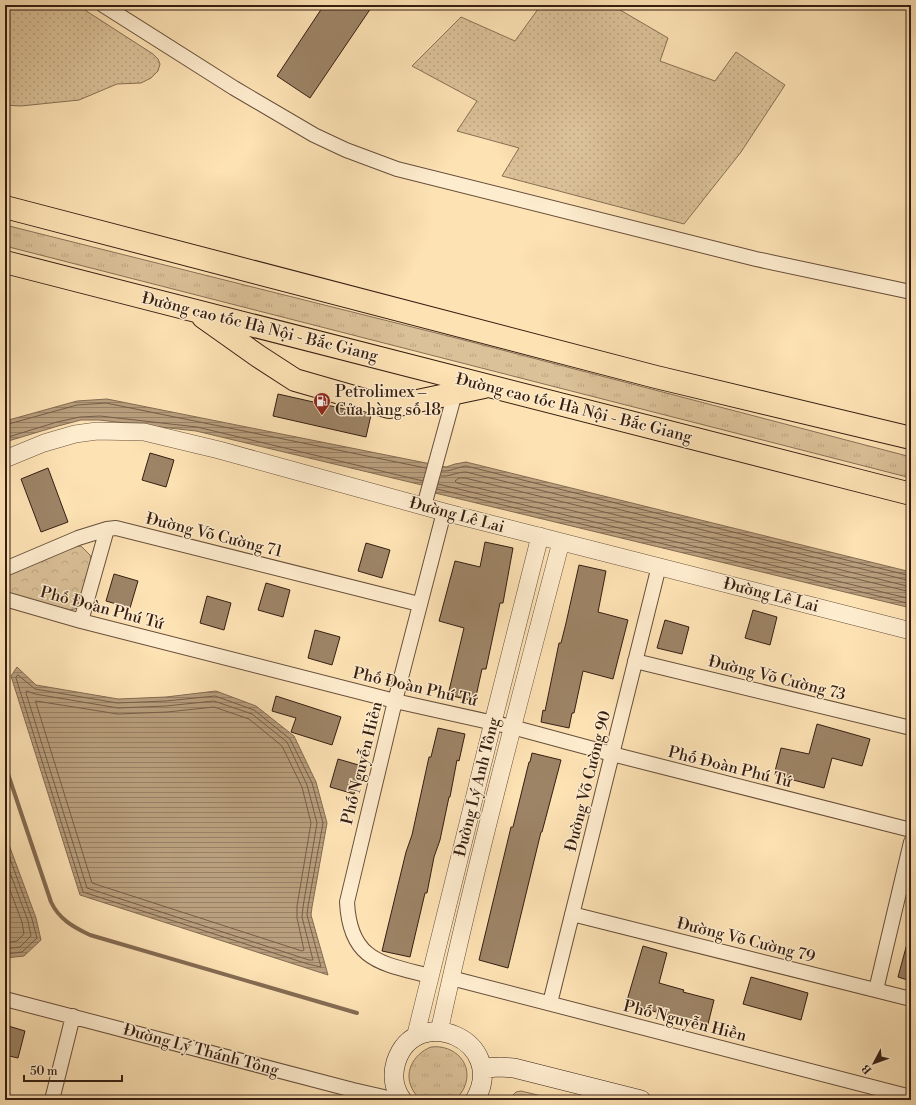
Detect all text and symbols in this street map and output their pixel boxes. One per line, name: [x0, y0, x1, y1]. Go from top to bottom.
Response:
street label: Đường cao tốc Hà Nội - Bắc Giang: [140, 288, 381, 366]
street label: Đường cao tốc Hà Nội - Bắc Giang: [454, 369, 695, 447]
place label: Petrolimex – Cửa hàng số 18: [335, 382, 441, 420]
fuel station icon: Petrolimex – Cửa hàng số 18: [312, 391, 332, 416]
street label: Đường Lê Lai: [407, 493, 507, 537]
street label: Đường Võ Cường 71: [144, 508, 284, 562]
street label: Đường Lê Lai: [721, 573, 821, 617]
street label: Phố Đoàn Phú Tứ: [38, 582, 167, 634]
street label: Đường Võ Cường 73: [706, 651, 848, 705]
street label: Phố Đoàn Phú Tứ: [351, 663, 480, 711]
street label: Phố Nguyễn Hiền: [337, 699, 387, 827]
street label: Đường Võ Cường 90: [561, 708, 615, 854]
street label: Đường Lý Anh Tông: [450, 715, 504, 859]
street label: Phố Đoàn Phú Tứ: [666, 742, 795, 792]
street label: Đường Võ Cường 79: [675, 913, 817, 967]
street label: Phố Nguyễn Hiền: [621, 996, 749, 1046]
street label: Đường Lý Thánh Tông: [121, 1020, 282, 1081]
north arrow: [854, 1043, 894, 1083]
scale bar: [24, 1057, 122, 1083]
text: B: [859, 1061, 875, 1077]
text: 50 m: [30, 1064, 58, 1079]

